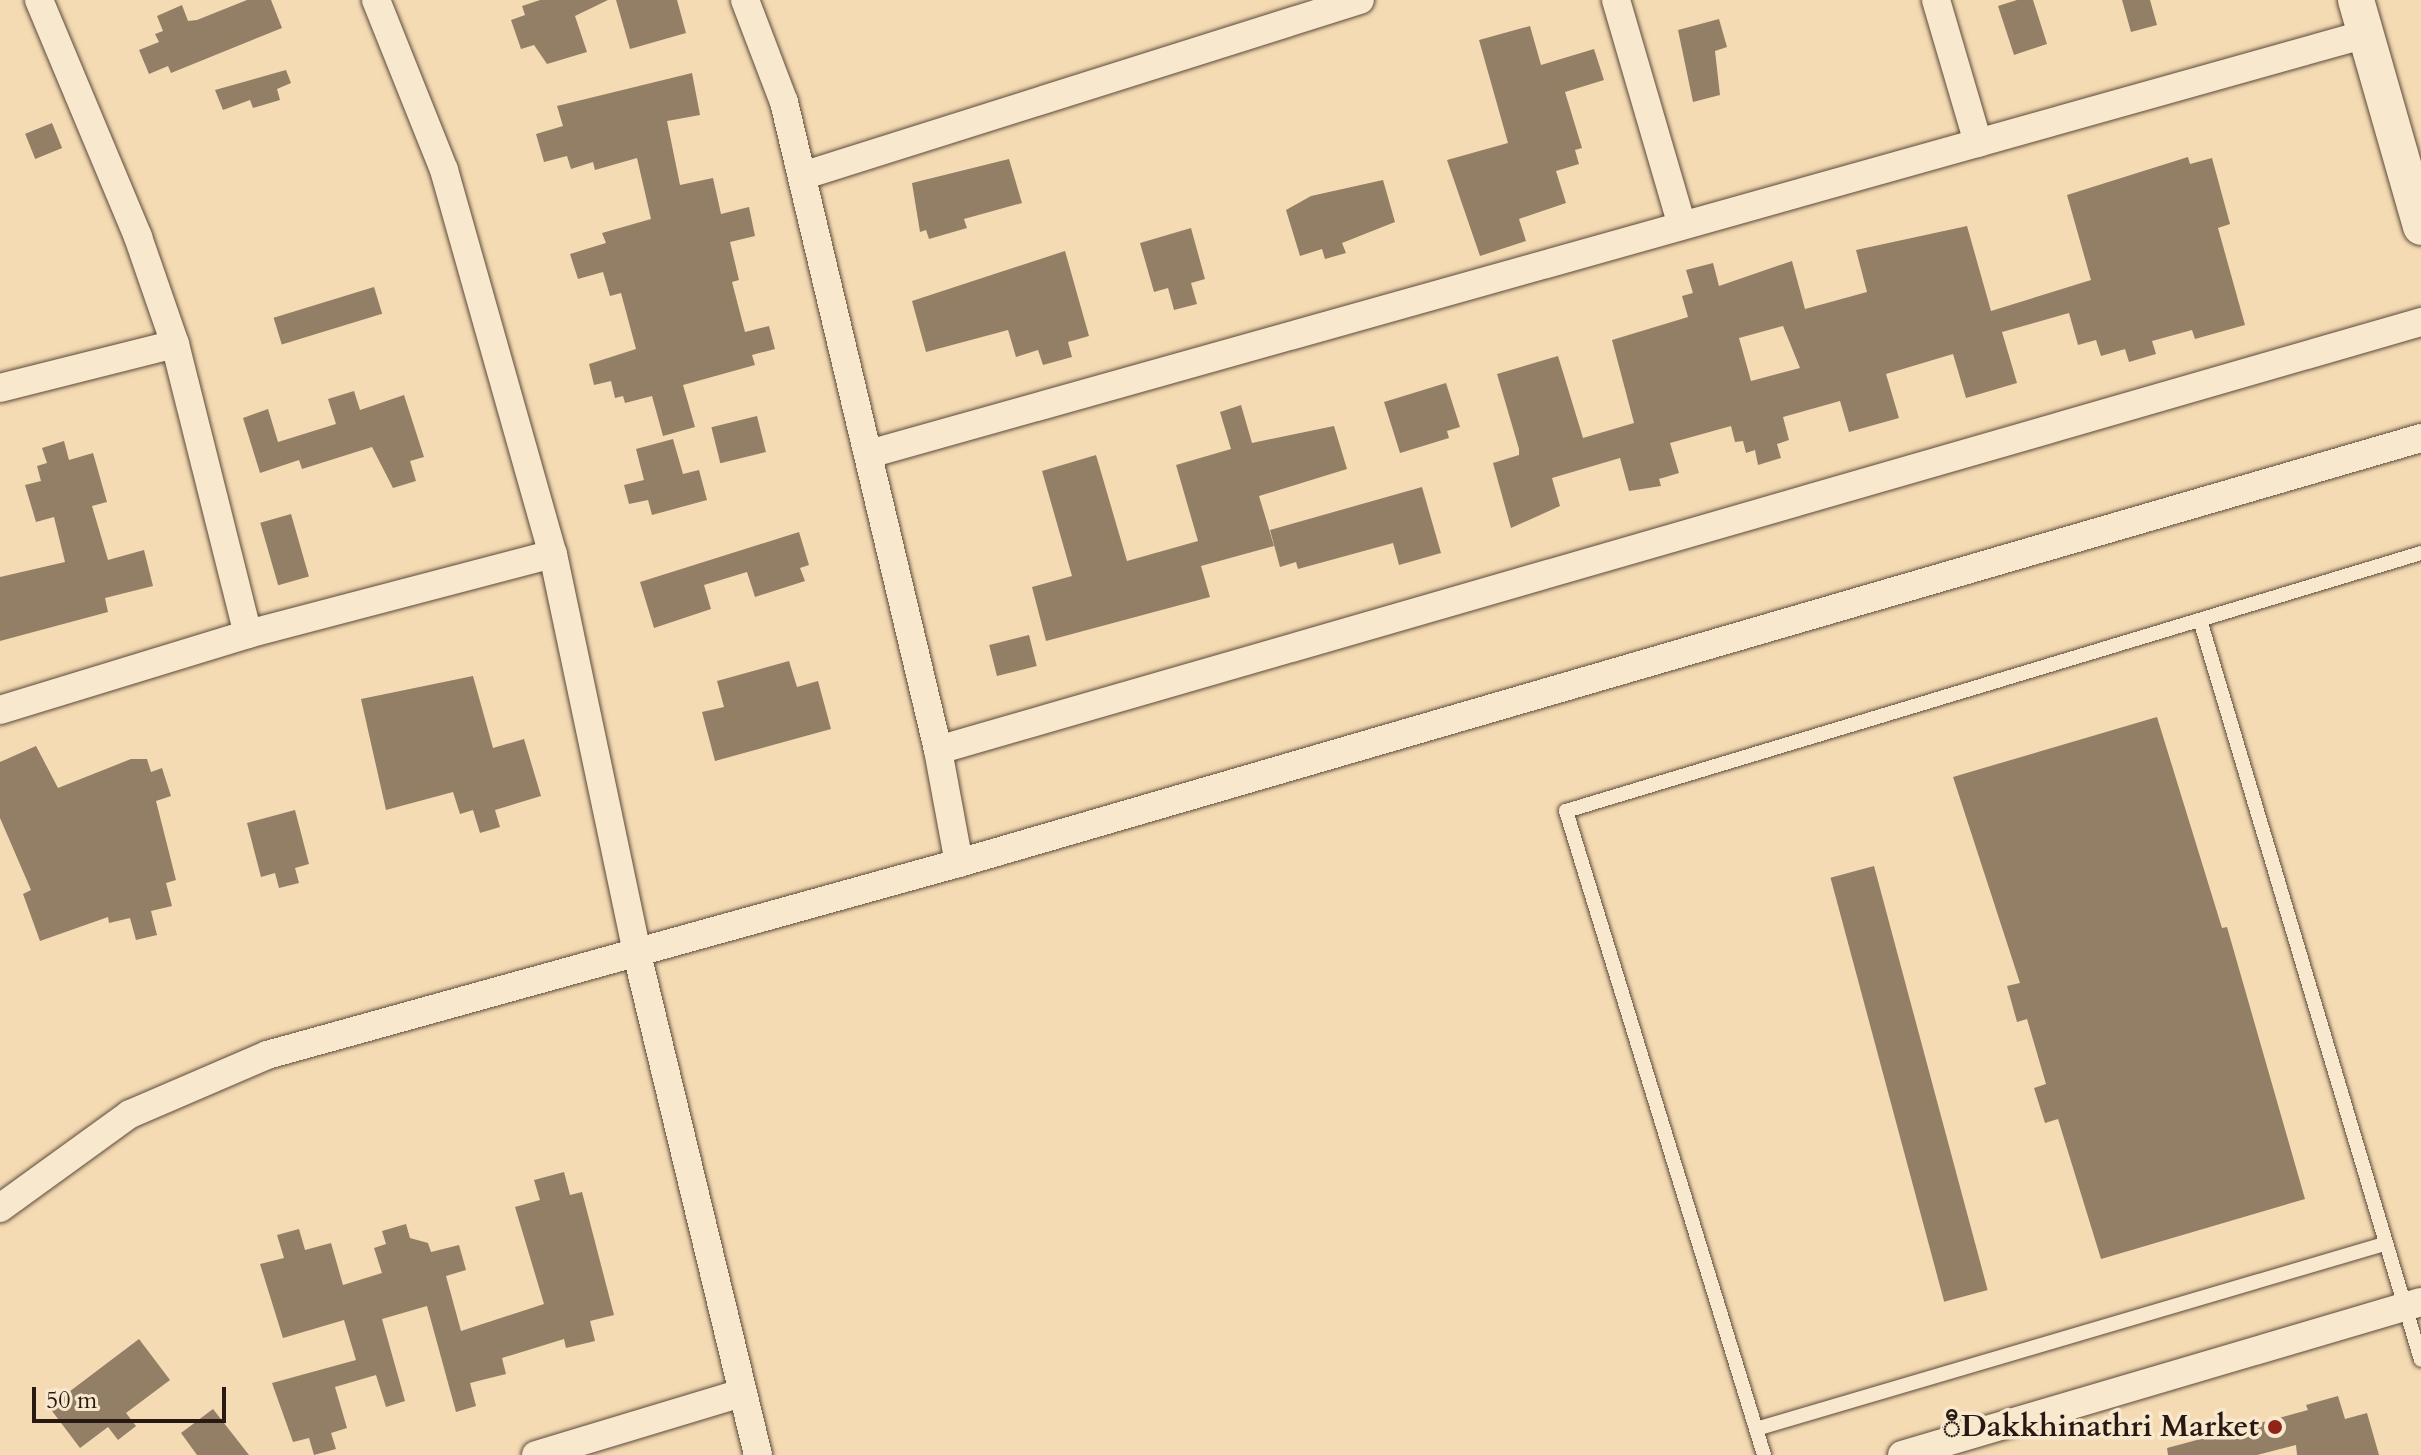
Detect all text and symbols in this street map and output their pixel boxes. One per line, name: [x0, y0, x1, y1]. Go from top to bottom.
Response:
scale bar: [36, 1371, 230, 1421]
text: 50 m: [46, 1384, 97, 1417]
place label: ီDakkhinathri Market: [1943, 1409, 2259, 1445]
marker: ီDakkhinathri Market: [2266, 1418, 2284, 1436]

